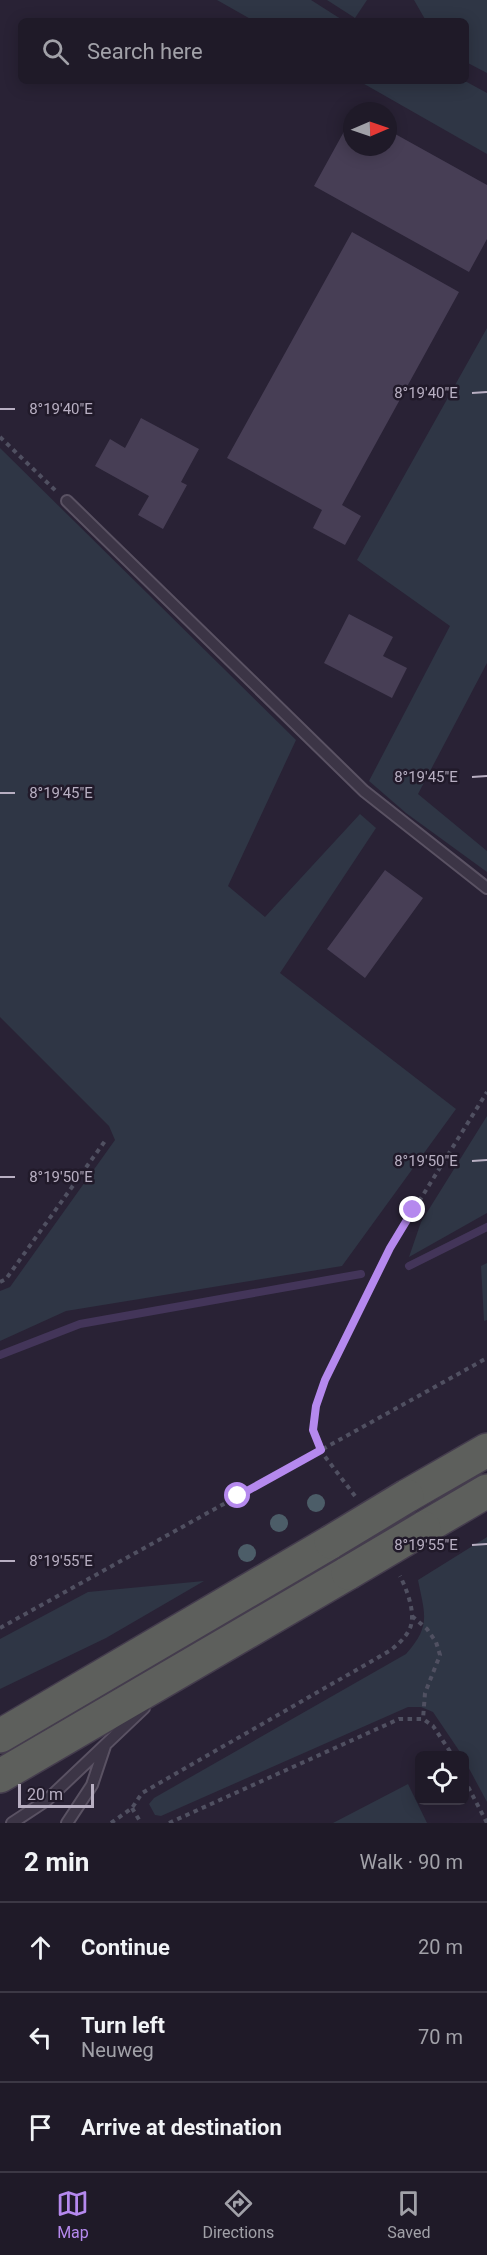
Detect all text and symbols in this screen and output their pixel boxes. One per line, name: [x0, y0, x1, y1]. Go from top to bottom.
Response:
search box: [18, 18, 469, 84]
icon: search: [39, 35, 72, 68]
text: Search here: [87, 39, 203, 64]
north arrow: [343, 102, 397, 156]
text: 8°19'40"E: [394, 384, 458, 402]
text: 8°19'40"E: [29, 400, 93, 418]
text: 8°19'45"E: [394, 768, 458, 786]
text: 8°19'45"E: [29, 784, 93, 802]
text: 8°19'50"E: [394, 1152, 458, 1170]
text: 8°19'50"E: [29, 1168, 93, 1186]
route end: [399, 1196, 425, 1222]
route start: [224, 1482, 250, 1508]
text: 8°19'55"E: [394, 1536, 458, 1554]
text: 8°19'55"E: [29, 1552, 93, 1570]
map controls: [415, 1751, 469, 1805]
button: locate: [415, 1751, 469, 1805]
scale bar: [18, 1781, 94, 1808]
text: 20 m: [27, 1785, 63, 1804]
text: 2 min: [24, 1847, 89, 1877]
text: Walk · 90 m: [360, 1850, 463, 1874]
icon: ahead: [24, 1931, 57, 1964]
text: Continue: [81, 1935, 170, 1960]
text: 20 m: [418, 1935, 463, 1959]
text: Turn left: [81, 2013, 165, 2038]
icon: left: [24, 2021, 57, 2054]
text: 70 m: [418, 2025, 463, 2049]
text: Neuweg: [81, 2038, 154, 2062]
icon: arrive: [24, 2111, 57, 2144]
text: Arrive at destination: [81, 2115, 282, 2140]
tab: Map: [56, 2187, 89, 2242]
tab: Directions: [202, 2187, 274, 2242]
tab: Saved: [387, 2187, 431, 2242]

